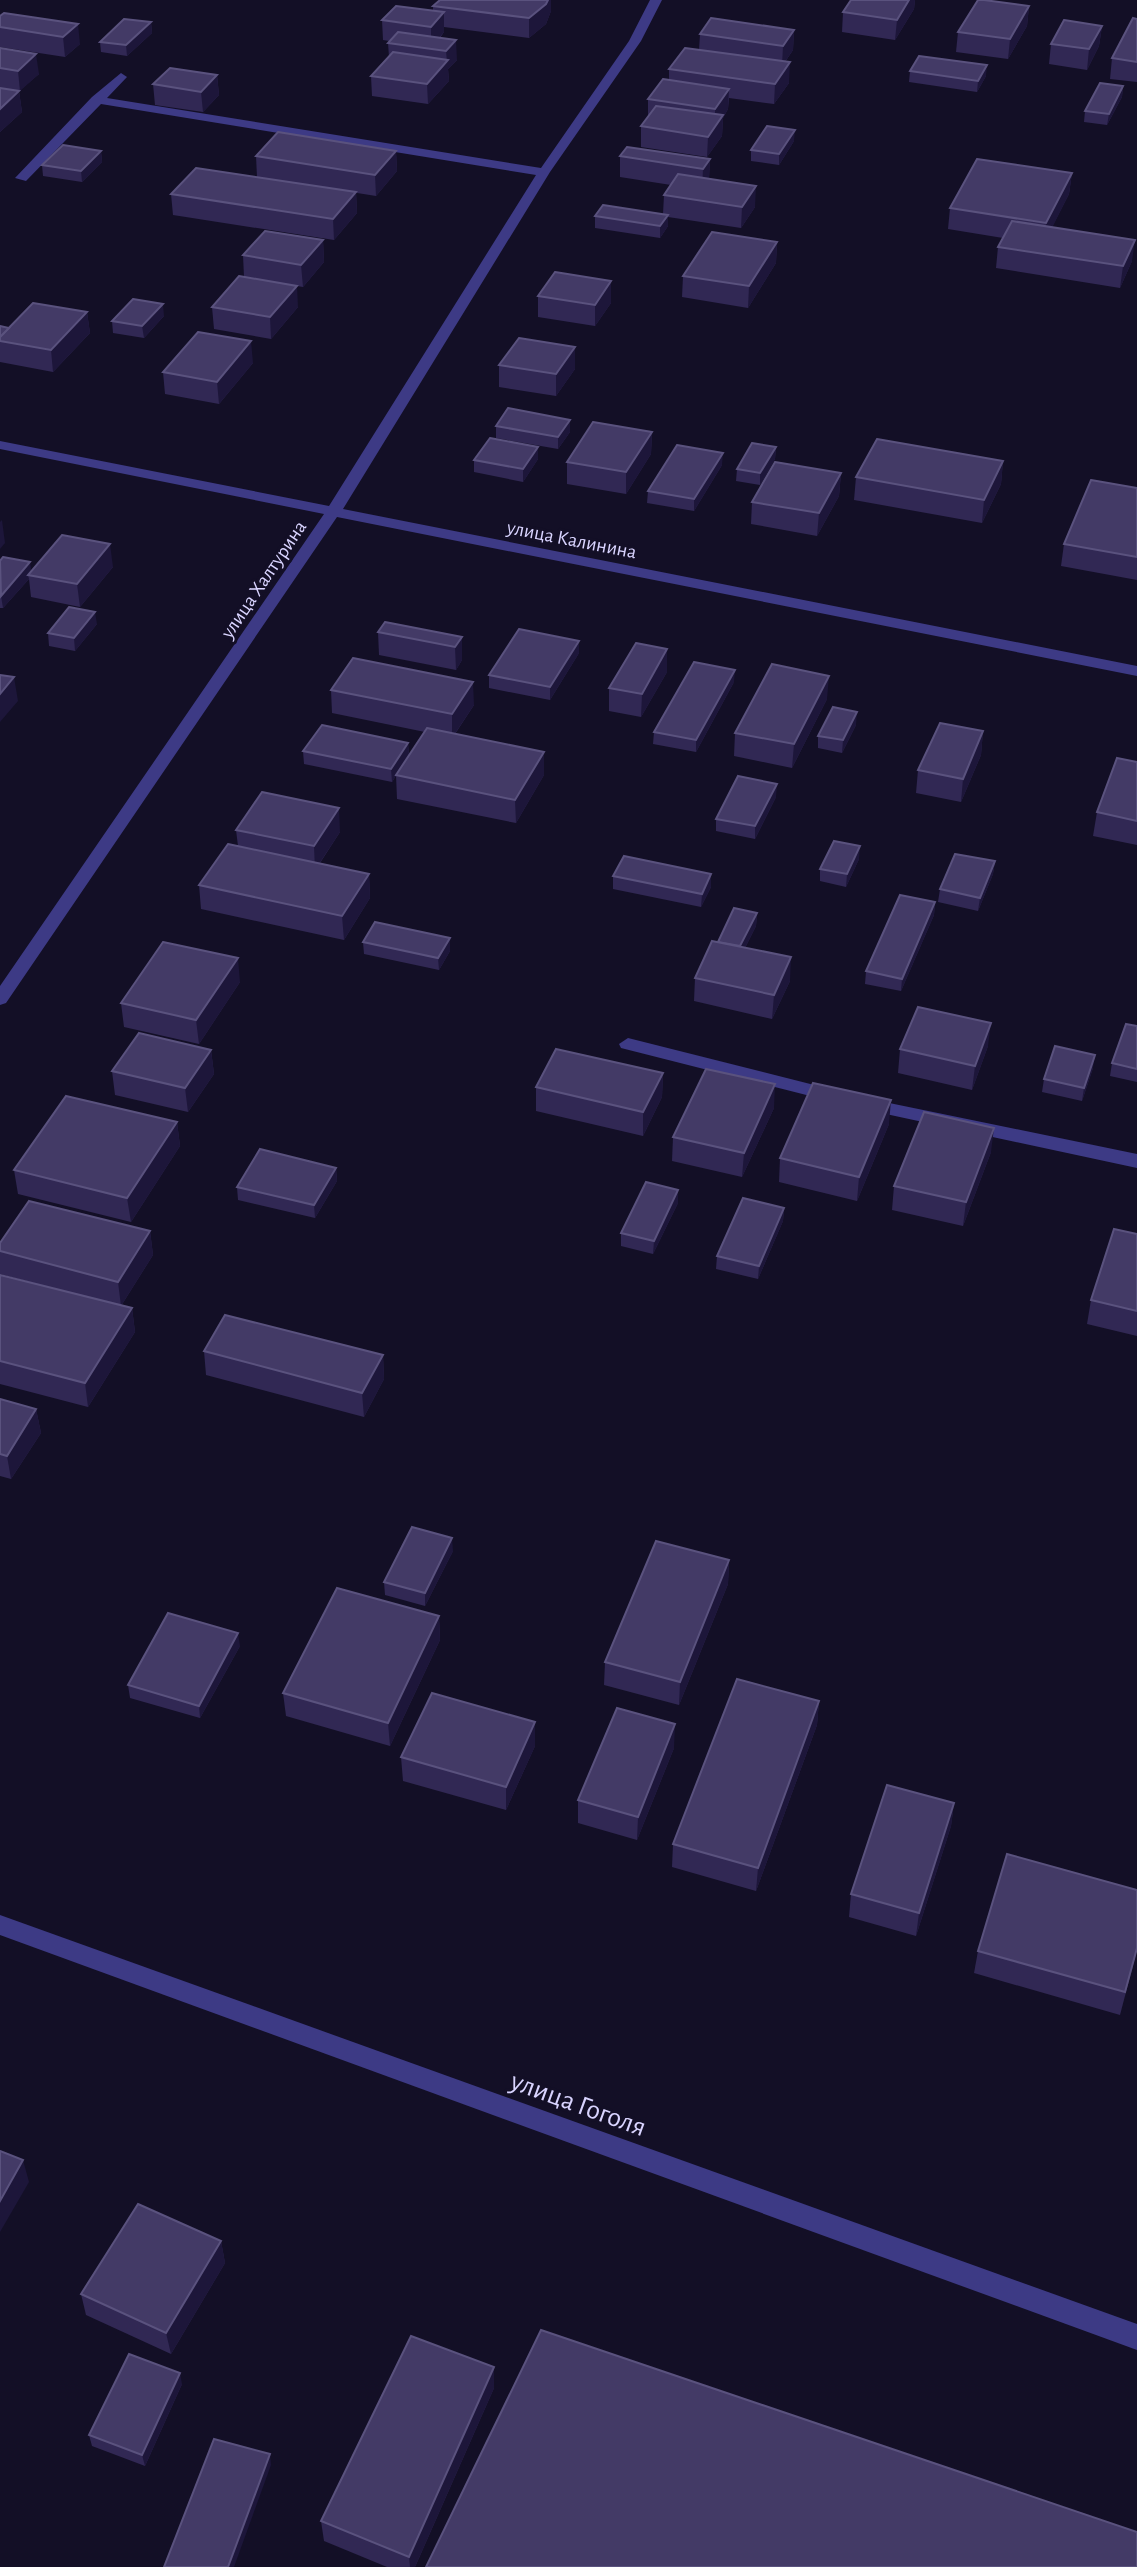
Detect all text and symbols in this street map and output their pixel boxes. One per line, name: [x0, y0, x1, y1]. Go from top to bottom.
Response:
street label: улица Халтурина: [217, 517, 310, 643]
street label: улица Калинина: [504, 517, 638, 562]
street label: улица Гоголя: [506, 2067, 650, 2142]

